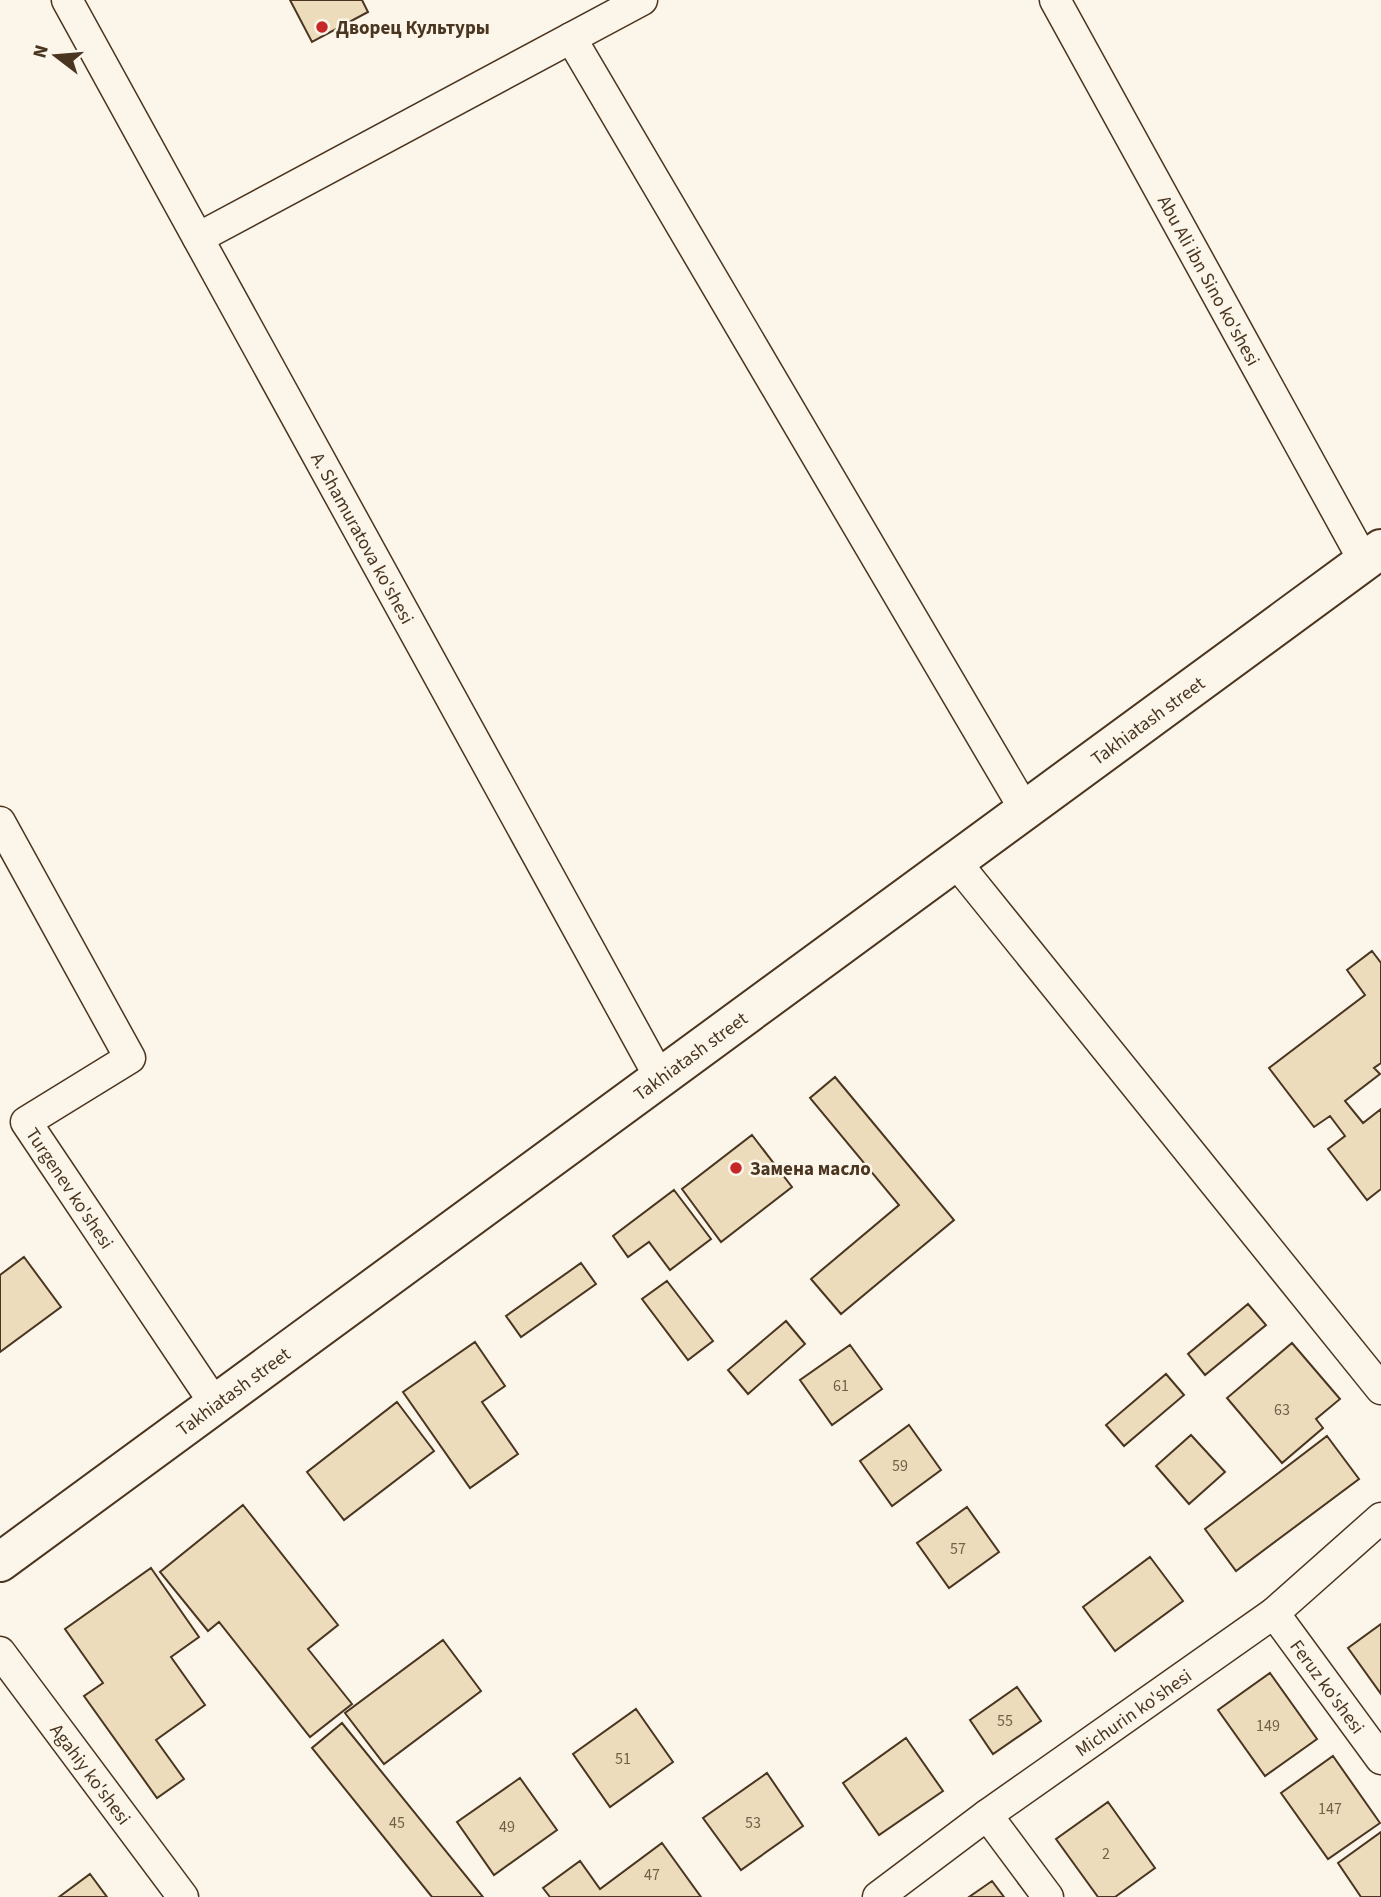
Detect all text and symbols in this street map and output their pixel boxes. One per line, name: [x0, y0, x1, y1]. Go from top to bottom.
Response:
place label: Дворец Культуры: [336, 15, 490, 42]
marker: Дворец Культуры: [314, 19, 330, 35]
north arrow: [21, 21, 91, 91]
text: N: [26, 42, 56, 62]
street label: Abu Ali ibn Sino ko'shesi: [1150, 191, 1266, 371]
street label: A. Shamuratova ko'shesi: [303, 448, 420, 630]
street label: Takhiatash street: [1086, 670, 1211, 772]
street label: Takhiatash street: [629, 1006, 754, 1108]
street label: Turgenev ko'shesi: [19, 1123, 119, 1255]
place label: Замена масло: [750, 1156, 871, 1183]
marker: Замена масло: [728, 1160, 744, 1176]
street label: Takhiatash street: [171, 1341, 297, 1443]
house number: 61: [833, 1375, 849, 1397]
house number: 63: [1274, 1399, 1290, 1421]
house number: 59: [892, 1455, 908, 1477]
house number: 57: [950, 1538, 966, 1560]
street label: Feruz ko'shesi: [1283, 1635, 1370, 1740]
street label: Michurin ko'shesi: [1070, 1663, 1198, 1764]
house number: 55: [997, 1710, 1013, 1732]
house number: 149: [1256, 1715, 1280, 1737]
street label: Agahiy ko'shesi: [43, 1718, 137, 1831]
house number: 51: [615, 1748, 631, 1770]
house number: 147: [1318, 1798, 1342, 1820]
house number: 45: [389, 1812, 405, 1834]
house number: 53: [745, 1812, 761, 1834]
house number: 49: [499, 1816, 515, 1838]
house number: 2: [1102, 1843, 1110, 1865]
house number: 47: [644, 1864, 660, 1886]

